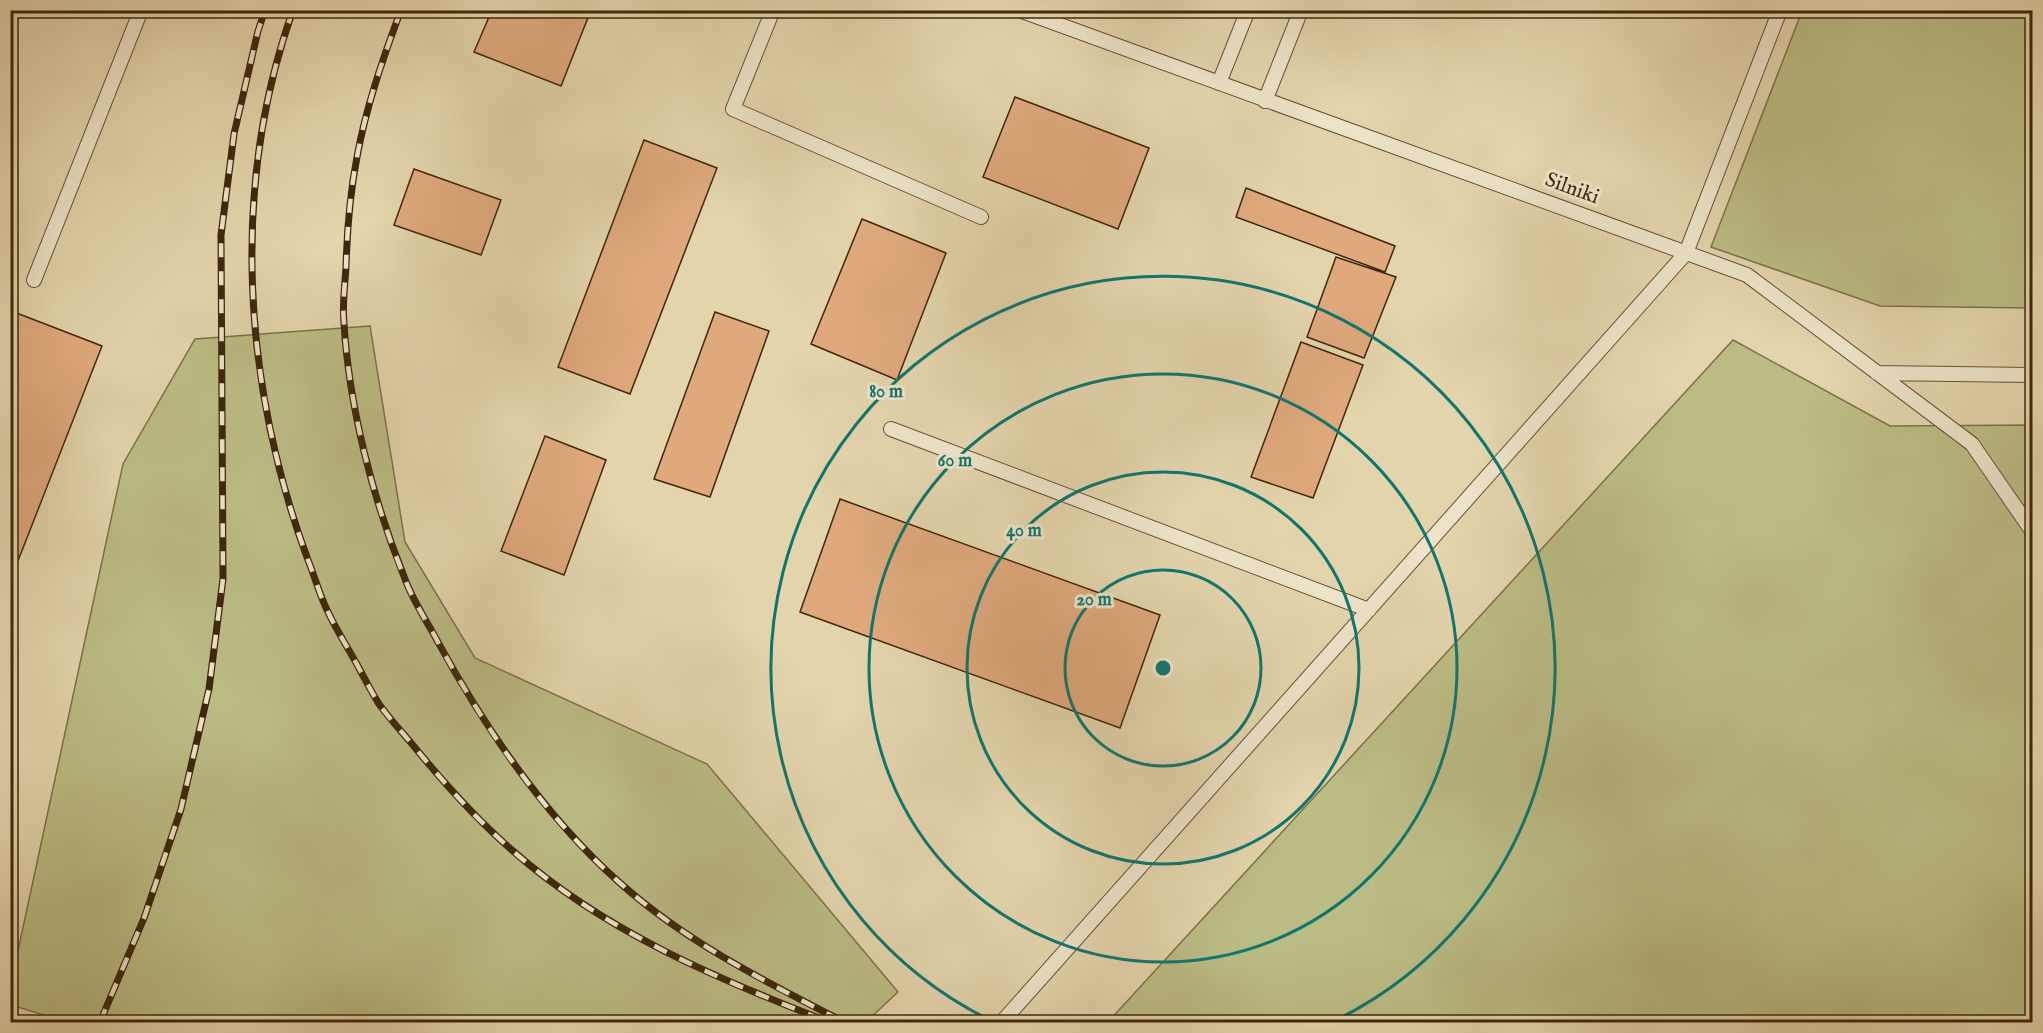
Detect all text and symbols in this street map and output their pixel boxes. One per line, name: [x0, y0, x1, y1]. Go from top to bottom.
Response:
street label: Silniki: [1541, 167, 1603, 211]
text: 80 m: [869, 381, 903, 404]
text: 60 m: [938, 450, 972, 473]
text: 40 m: [1006, 520, 1042, 543]
text: 20 m: [1076, 589, 1112, 612]
centre of rings: [1153, 658, 1173, 678]

